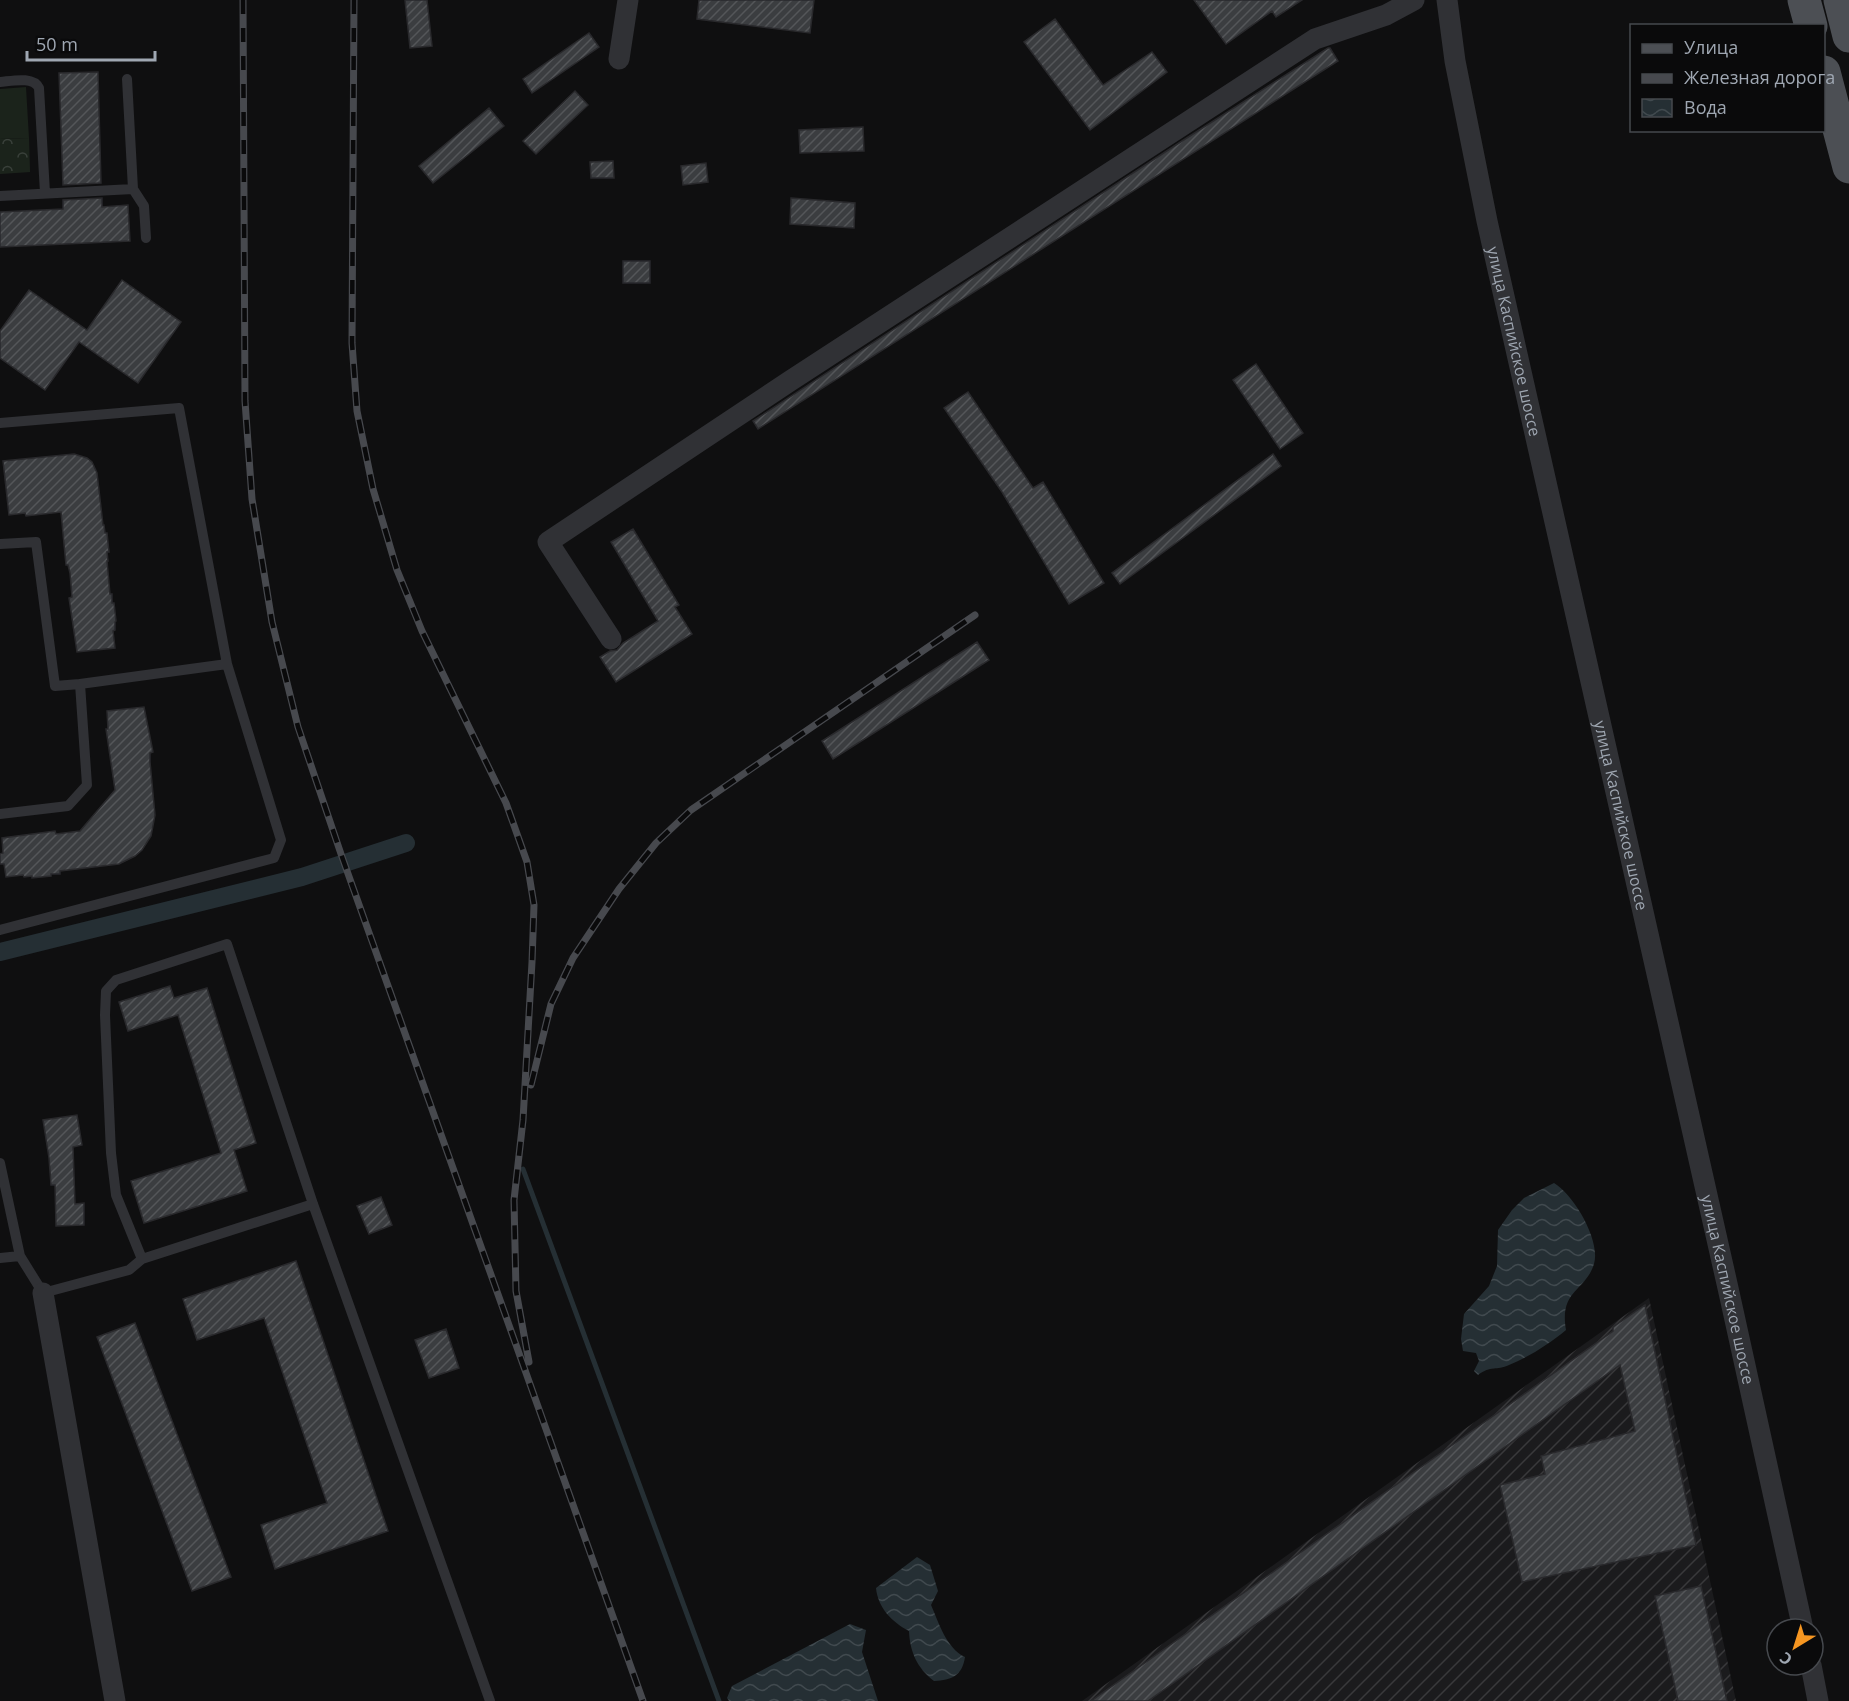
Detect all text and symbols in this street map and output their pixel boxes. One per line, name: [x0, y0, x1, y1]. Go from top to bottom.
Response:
scale bar: [27, 24, 154, 62]
legend: [1630, 24, 1825, 132]
text: 50 m: [36, 32, 78, 56]
text: Улица: [1684, 35, 1738, 59]
text: Железная дорога: [1684, 65, 1835, 89]
text: Вода: [1684, 95, 1727, 119]
street label: улица Каспийское шоссе: [1482, 244, 1546, 438]
street label: улица Каспийское шоссе: [1589, 718, 1653, 912]
street label: улица Каспийское шоссе: [1696, 1192, 1760, 1386]
north arrow: [1765, 1617, 1825, 1677]
text: С: [1775, 1647, 1797, 1671]

